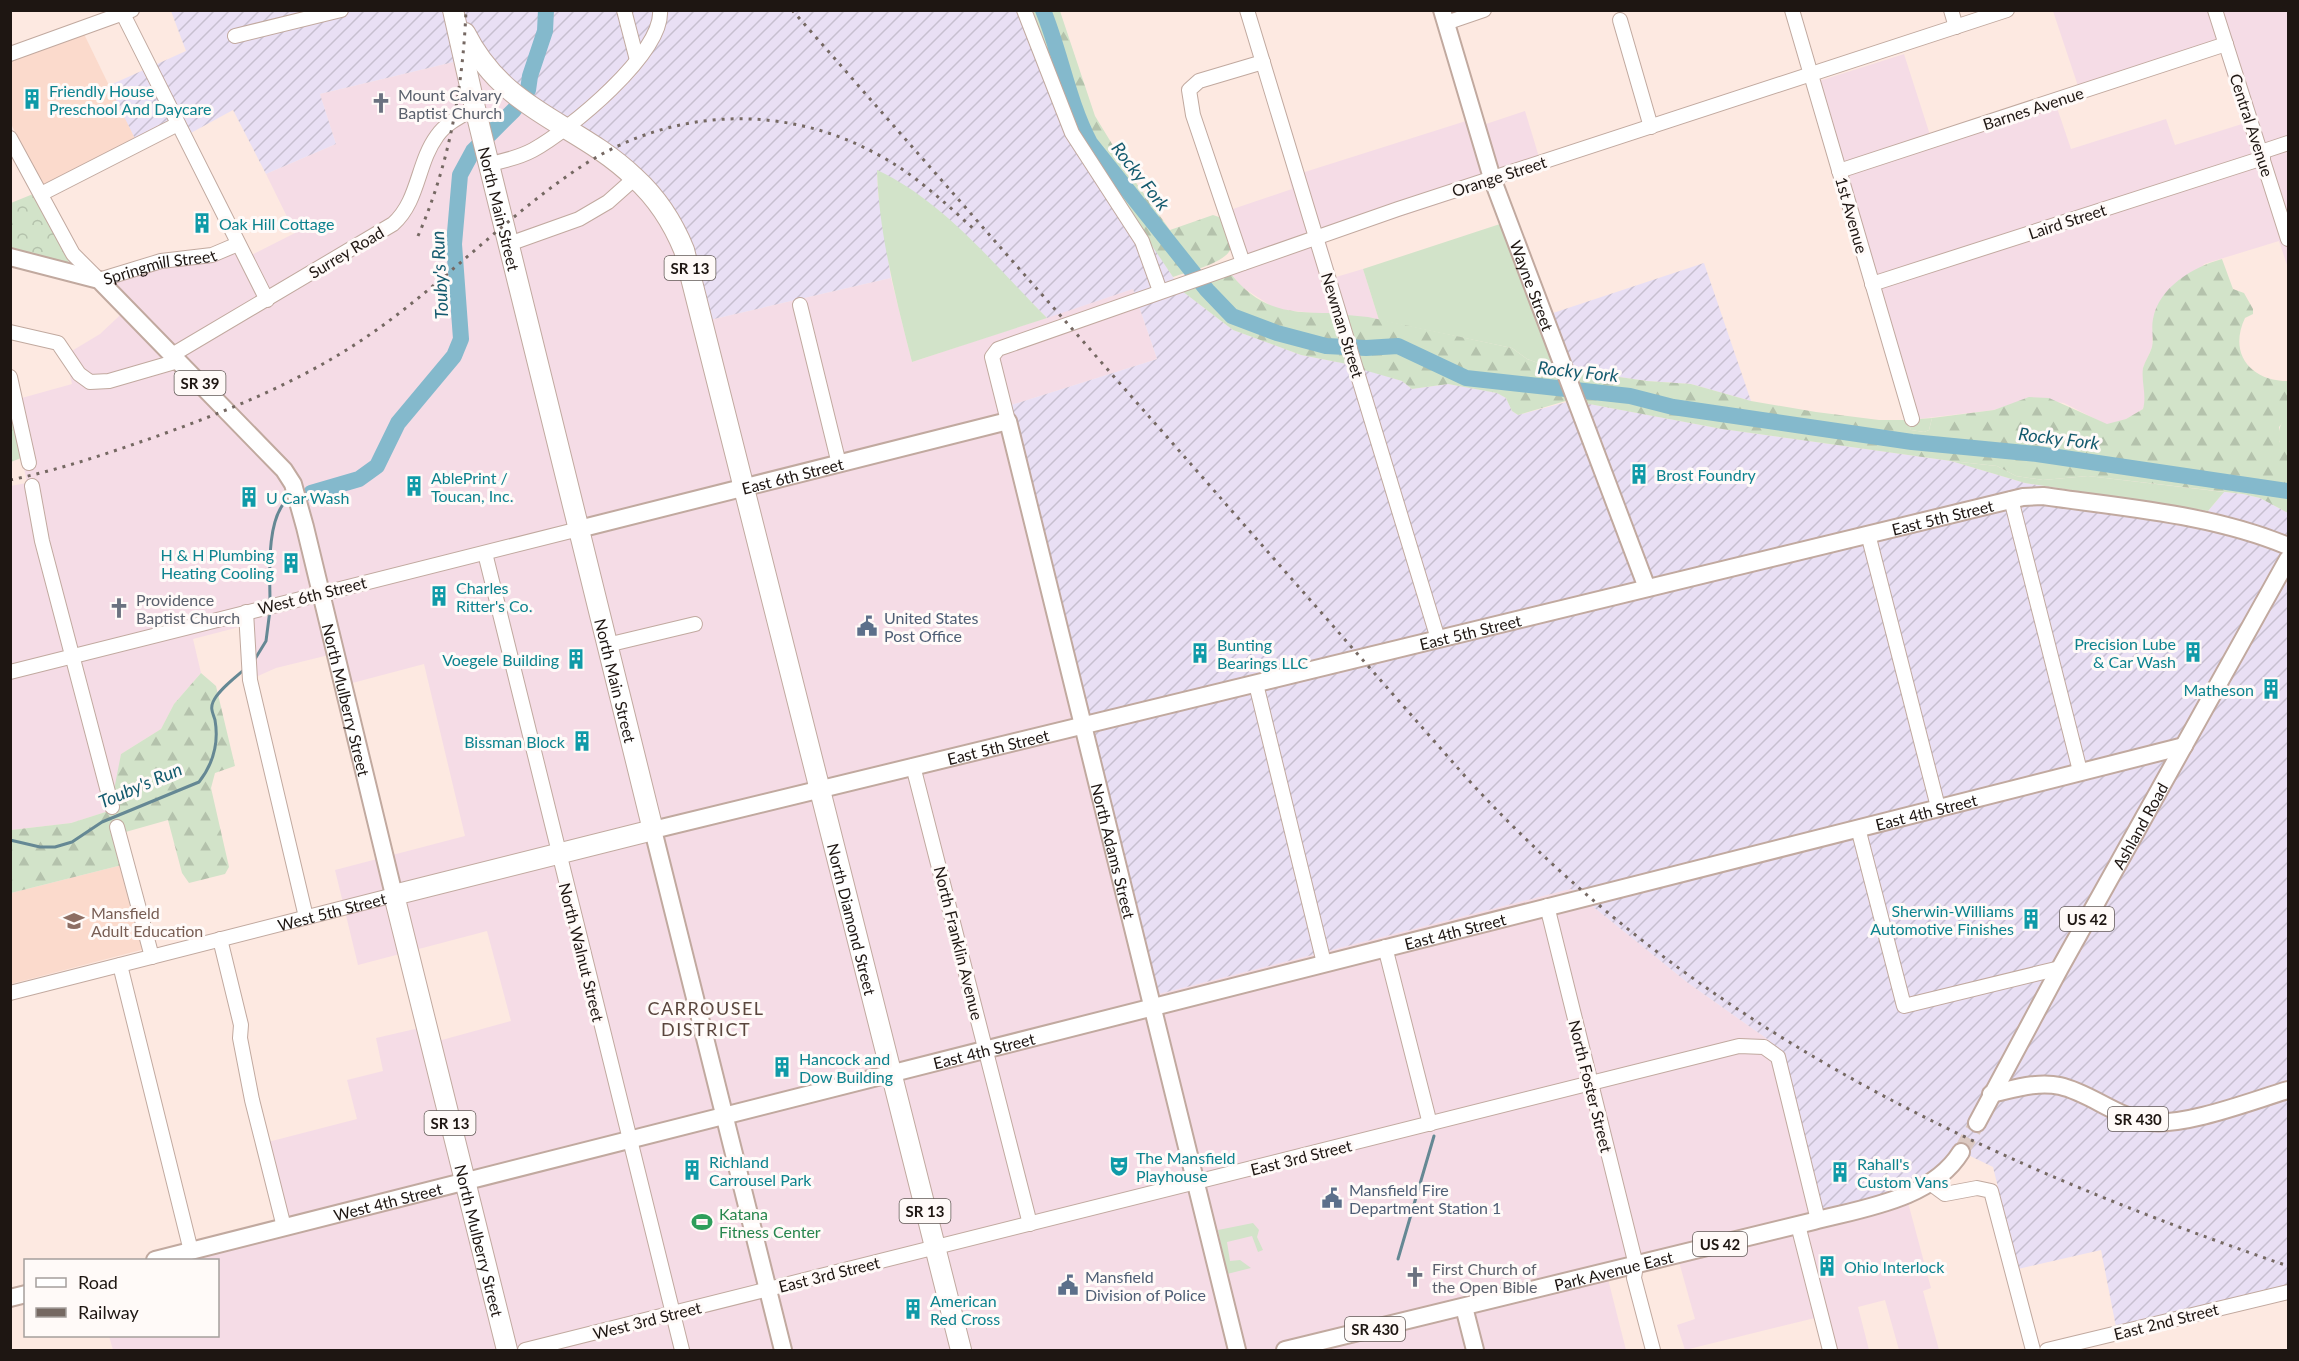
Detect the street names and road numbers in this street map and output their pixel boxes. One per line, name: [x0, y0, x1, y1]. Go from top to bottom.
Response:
street label: Central Avenue: [2226, 71, 2278, 179]
street label: Barnes Avenue: [1980, 83, 2086, 133]
street label: North Main Street: [475, 144, 524, 273]
street label: Orange Street: [1449, 152, 1549, 200]
street label: 1st Avenue: [1832, 175, 1872, 255]
street label: Laird Street: [2026, 199, 2109, 243]
street label: Surrey Road: [305, 222, 387, 282]
street label: Wayne Street: [1507, 237, 1558, 334]
street label: Springmill Street: [101, 245, 219, 288]
road number: SR 13: [664, 256, 716, 280]
street label: Newman Street: [1318, 270, 1368, 380]
road number: SR 39: [174, 371, 226, 395]
street label: East 6th Street: [740, 453, 845, 497]
street label: East 5th Street: [1890, 495, 1996, 538]
street label: West 6th Street: [256, 572, 368, 618]
street label: East 5th Street: [1417, 610, 1523, 653]
street label: North Main Street: [592, 616, 641, 745]
street label: North Mulberry Street: [319, 621, 374, 778]
street label: East 5th Street: [945, 725, 1051, 768]
street label: Ashland Road: [2108, 779, 2171, 872]
street label: North Adams Street: [1088, 781, 1140, 921]
street label: East 4th Street: [1873, 789, 1979, 833]
street label: North Diamond Street: [824, 841, 881, 997]
street label: North Franklin Avenue: [931, 864, 987, 1022]
street label: North Walnut Street: [556, 881, 609, 1024]
street label: West 5th Street: [275, 888, 388, 934]
road number: US 42: [2060, 907, 2114, 931]
street label: East 4th Street: [1402, 909, 1508, 953]
street label: North Foster Street: [1565, 1018, 1617, 1154]
street label: East 4th Street: [931, 1028, 1037, 1072]
road number: SR 430: [2108, 1107, 2168, 1131]
road number: SR 13: [424, 1111, 476, 1135]
street label: East 3rd Street: [1248, 1135, 1354, 1179]
street label: North Mulberry Street: [452, 1162, 508, 1319]
street label: West 4th Street: [331, 1178, 444, 1224]
road number: SR 13: [900, 1199, 950, 1223]
road number: US 42: [1693, 1232, 1747, 1256]
street label: Park Avenue East: [1552, 1246, 1675, 1294]
street label: East 3rd Street: [776, 1252, 882, 1296]
street label: West 3rd Street: [591, 1297, 703, 1343]
street label: East 2nd Street: [2112, 1299, 2221, 1343]
road number: SR 430: [1345, 1317, 1405, 1341]

